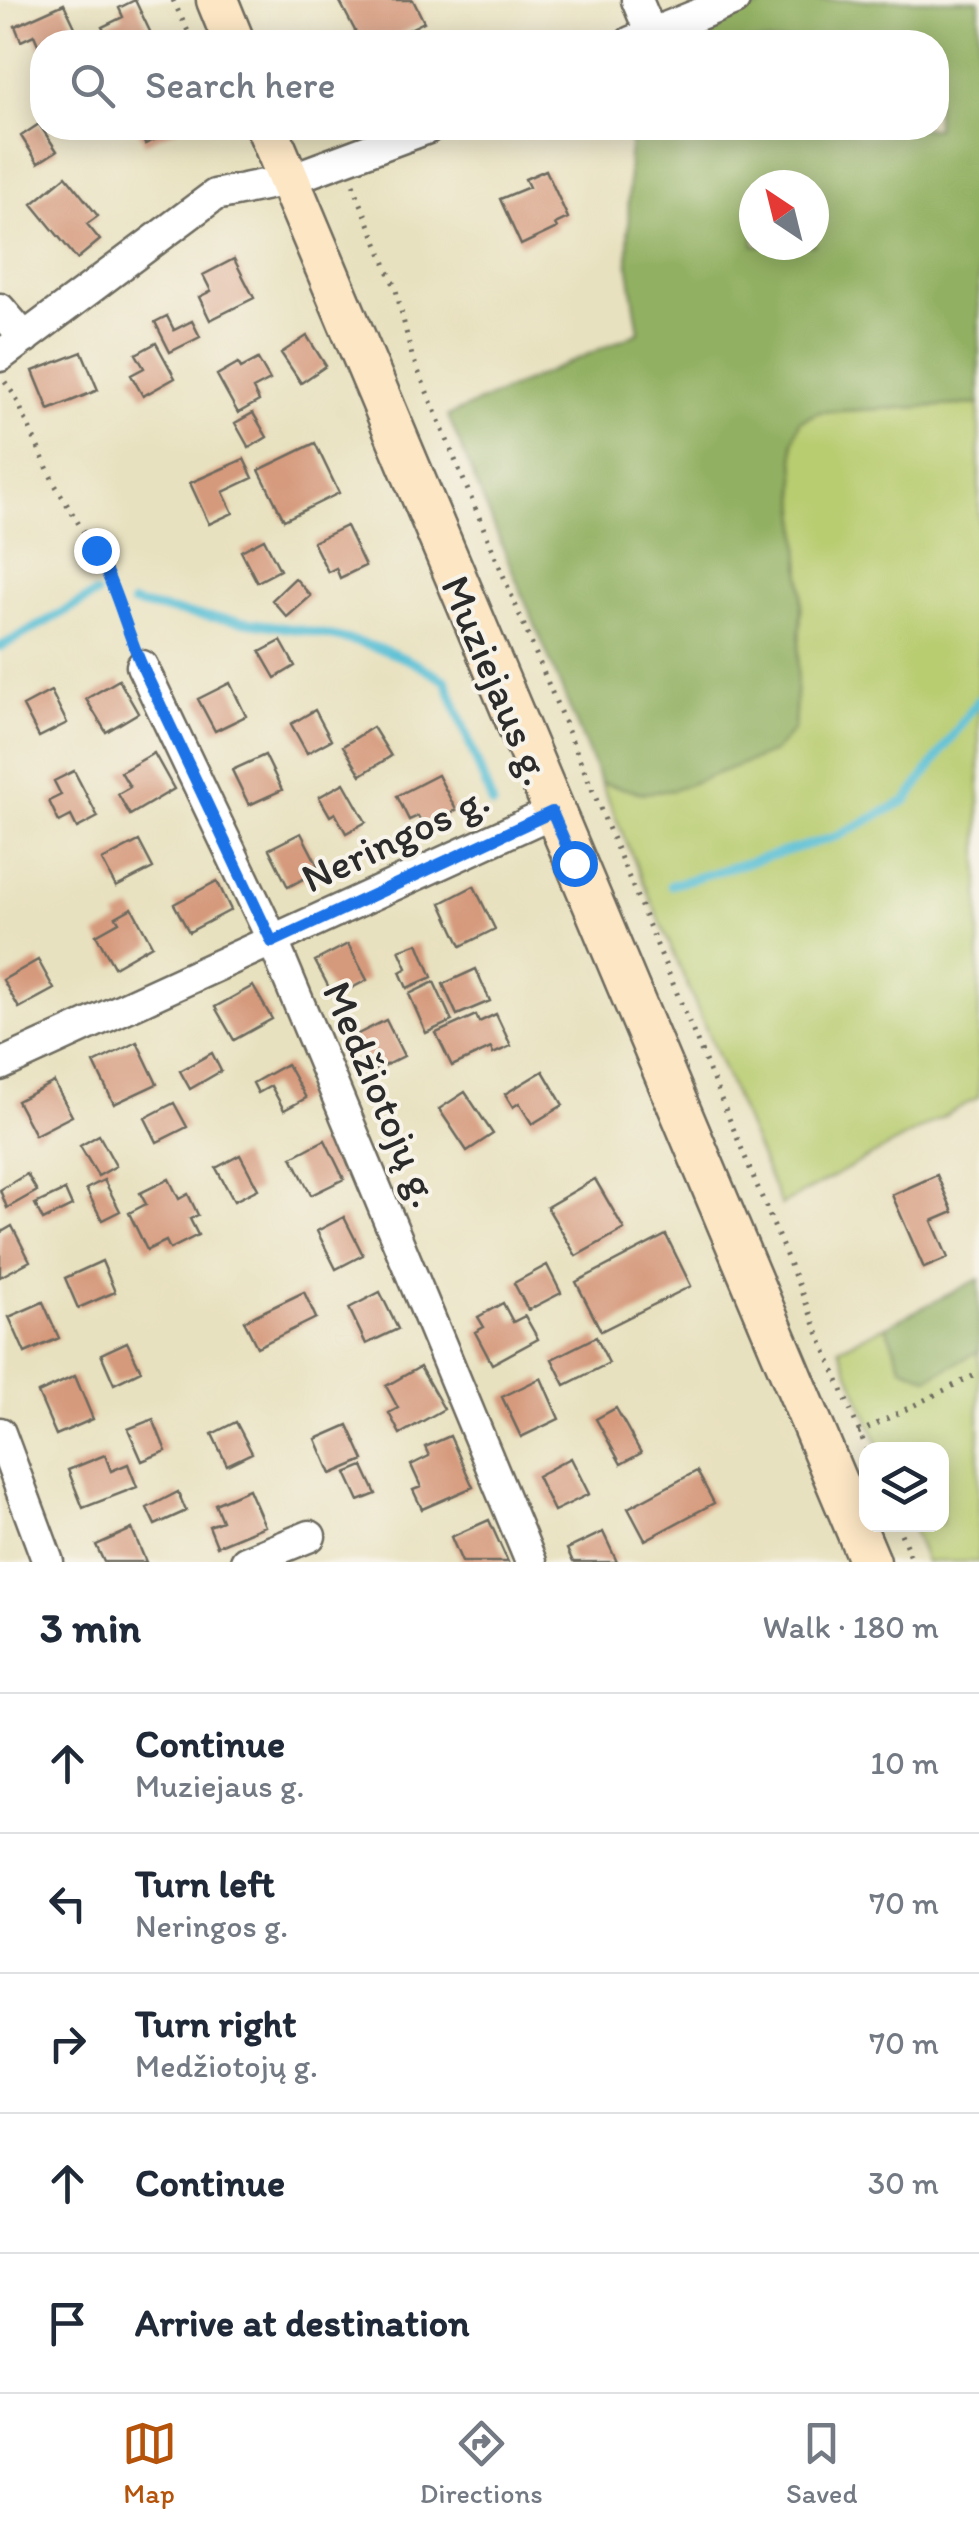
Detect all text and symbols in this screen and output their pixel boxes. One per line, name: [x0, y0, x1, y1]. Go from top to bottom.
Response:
search box: [30, 30, 949, 140]
icon: search: [65, 58, 120, 113]
text: Search here: [145, 62, 336, 108]
north arrow: [739, 170, 829, 260]
route end: [74, 528, 120, 574]
street label: Muziejaus g.: [430, 568, 564, 792]
street label: Neringos g.: [293, 772, 497, 904]
route start: [552, 841, 598, 887]
street label: Medžiotojų g.: [312, 974, 452, 1214]
map controls: [859, 1442, 949, 1532]
button: layers: [859, 1442, 949, 1532]
text: 3 min: [40, 1602, 141, 1653]
text: Walk · 180 m: [762, 1608, 939, 1646]
text: Continue: [135, 1721, 285, 1767]
icon: ahead: [40, 1736, 95, 1791]
text: 10 m: [870, 1744, 939, 1782]
text: Muziejaus g.: [135, 1767, 304, 1805]
text: Turn left: [135, 1861, 275, 1907]
icon: left: [40, 1876, 95, 1931]
text: 70 m: [869, 1884, 939, 1922]
text: Neringos g.: [135, 1907, 288, 1945]
text: Turn right: [135, 2001, 297, 2047]
icon: right: [40, 2016, 95, 2071]
text: 70 m: [869, 2024, 939, 2062]
text: Medžiotojų g.: [135, 2047, 318, 2085]
icon: ahead: [40, 2156, 95, 2211]
text: Continue: [135, 2160, 285, 2206]
text: 30 m: [868, 2164, 939, 2202]
icon: arrive: [40, 2296, 95, 2351]
text: Arrive at destination: [135, 2300, 470, 2346]
tab: Map: [122, 2416, 177, 2510]
tab: Directions: [420, 2416, 543, 2510]
tab: Saved: [786, 2416, 857, 2510]

